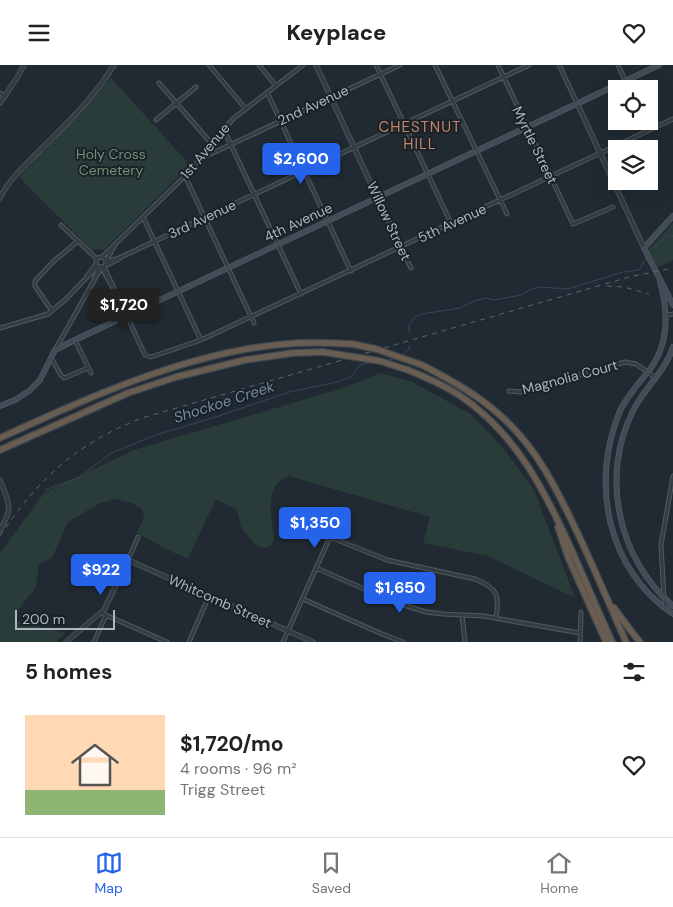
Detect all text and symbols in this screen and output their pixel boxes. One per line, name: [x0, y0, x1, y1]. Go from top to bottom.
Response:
text: Keyplace: [287, 18, 386, 47]
icon: menu: [25, 19, 53, 47]
icon: heart: [620, 19, 648, 47]
map controls: [608, 80, 658, 190]
button: locate: [608, 80, 658, 130]
street label: 2nd Avenue: [275, 81, 351, 129]
street label: Myrtle Street: [508, 103, 562, 187]
district label: CHESTNUT HILL: [379, 117, 461, 154]
street label: 1st Avenue: [176, 119, 234, 183]
button: layers: [608, 140, 658, 190]
pin: $2,600: [260, 143, 342, 185]
park label: Holy Cross Cemetery: [76, 145, 146, 179]
text: $2,600: [273, 148, 329, 169]
street label: Willow Street: [363, 179, 415, 263]
street label: 3rd Avenue: [165, 195, 239, 243]
street label: 4th Avenue: [261, 198, 335, 246]
street label: 5th Avenue: [415, 199, 489, 247]
pin: $1,720: [83, 289, 165, 331]
text: $1,720: [100, 294, 148, 315]
street label: Magnolia Court: [520, 356, 620, 398]
water label: Shockoe Creek: [171, 376, 277, 428]
pin: $1,350: [274, 507, 356, 549]
text: $1,350: [290, 512, 340, 533]
pin: $922: [71, 553, 131, 596]
text: $922: [82, 559, 120, 580]
street label: Whitcomb Street: [166, 570, 274, 632]
pin: $1,650: [359, 571, 441, 614]
text: $1,650: [375, 577, 425, 598]
scale bar: [15, 607, 115, 630]
text: 200 m: [22, 610, 65, 628]
text: 5 homes: [25, 658, 112, 686]
icon: filters: [620, 658, 648, 686]
text: $1,720/mo: [180, 730, 284, 758]
icon: home: [65, 735, 125, 795]
icon: heart: [620, 751, 648, 779]
text: 4 rooms · 96 m²: [180, 758, 296, 779]
text: Trigg Street: [180, 779, 265, 800]
tab: Map: [95, 849, 123, 897]
tab: Saved: [312, 849, 351, 897]
tab: Home: [540, 849, 578, 897]

